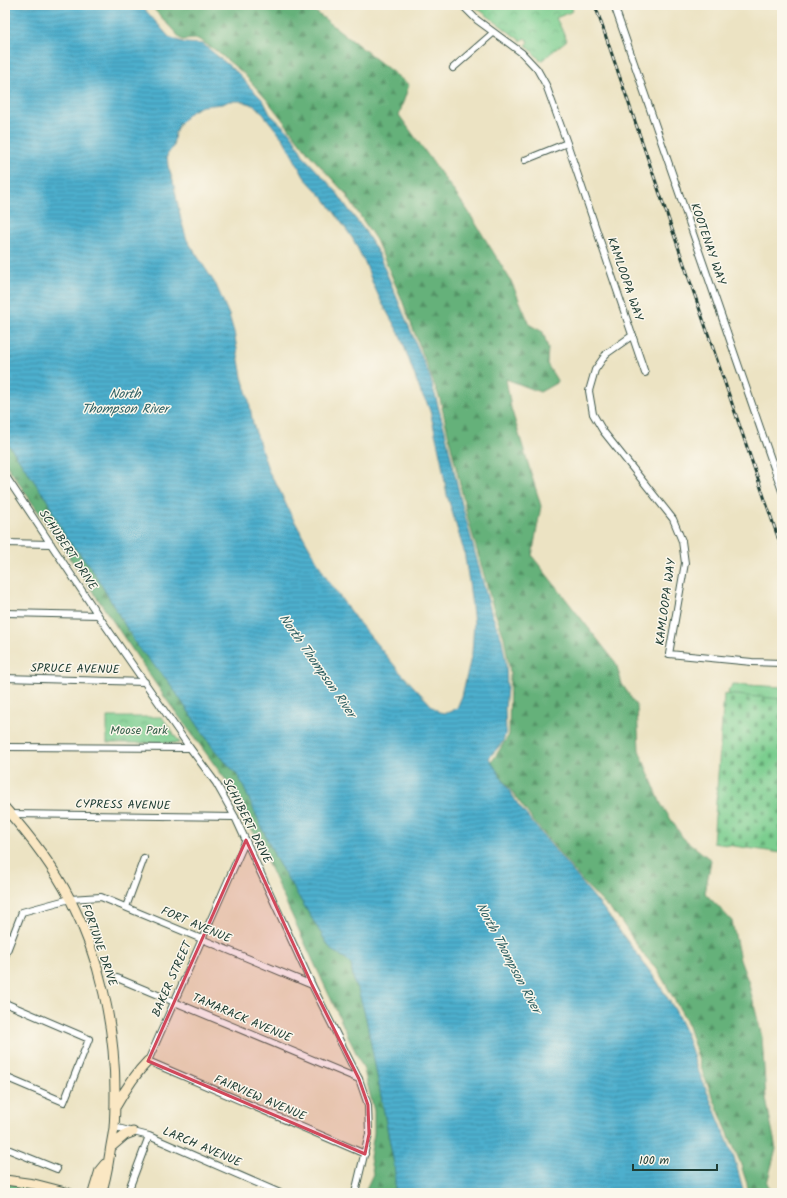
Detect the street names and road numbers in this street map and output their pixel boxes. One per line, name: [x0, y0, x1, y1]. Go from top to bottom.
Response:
street label: KOOTENAY WAY: [685, 200, 731, 289]
street label: KAMLOOPA WAY: [602, 235, 649, 324]
street label: SCHUBERT DRIVE: [34, 506, 103, 595]
street label: KAMLOOPA WAY: [651, 556, 682, 647]
street label: SPRUCE AVENUE: [30, 659, 121, 679]
street label: SCHUBERT DRIVE: [217, 775, 277, 868]
street label: CYPRESS AVENUE: [75, 795, 172, 815]
street label: FORTUNE DRIVE: [76, 901, 122, 990]
street label: FORT AVENUE: [158, 902, 235, 949]
street label: BAKER STREET: [147, 937, 198, 1020]
street label: TAMARACK AVENUE: [189, 988, 296, 1048]
street label: FAIRVIEW AVENUE: [211, 1070, 310, 1126]
street label: LARCH AVENUE: [160, 1122, 245, 1173]

